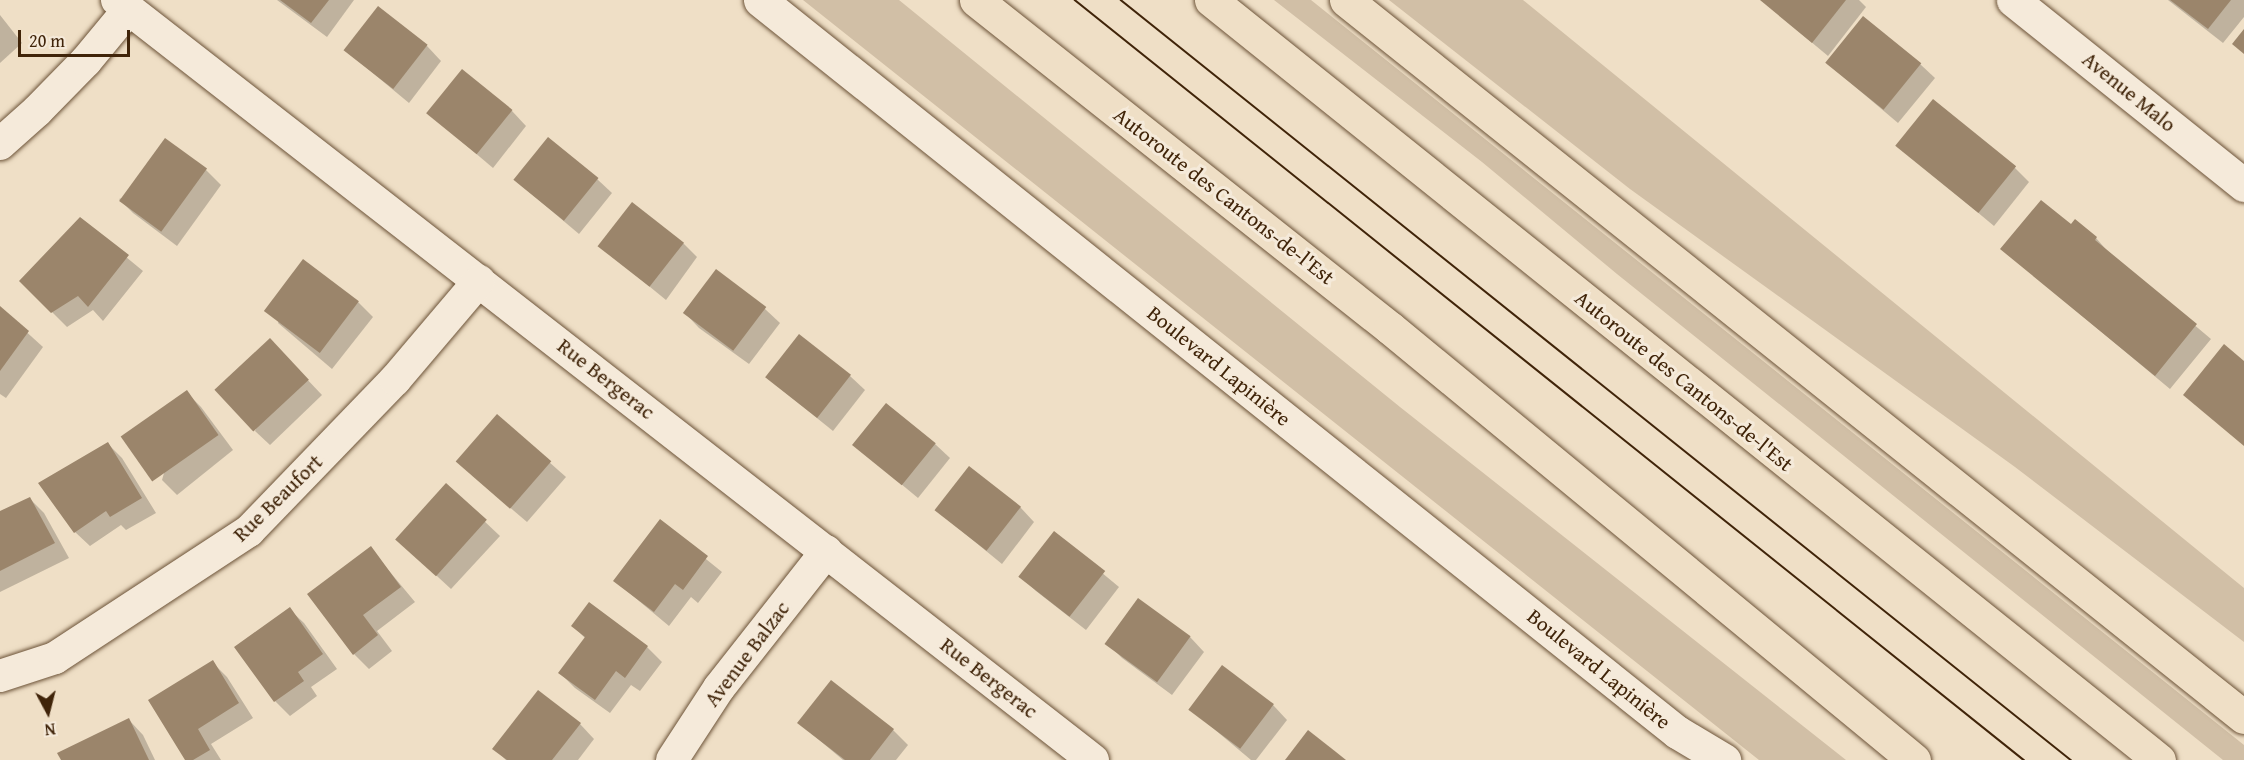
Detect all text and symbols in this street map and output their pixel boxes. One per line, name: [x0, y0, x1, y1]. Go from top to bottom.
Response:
scale bar: [21, 18, 134, 56]
text: 20 m: [29, 27, 65, 54]
street label: Avenue Malo: [2077, 47, 2181, 137]
street label: Autoroute des Cantons-de-l'Est: [1109, 102, 1339, 290]
street label: Autoroute des Cantons-de-l'Est: [1570, 285, 1798, 477]
street label: Boulevard Lapinière: [1142, 300, 1296, 432]
street label: Rue Bergerac: [552, 333, 660, 425]
street label: Rue Beaufort: [228, 449, 328, 547]
street label: Avenue Balzac: [699, 596, 795, 712]
street label: Boulevard Lapinière: [1522, 603, 1676, 735]
street label: Rue Bergerac: [935, 632, 1043, 724]
north arrow: [18, 682, 78, 742]
text: N: [43, 717, 57, 742]

